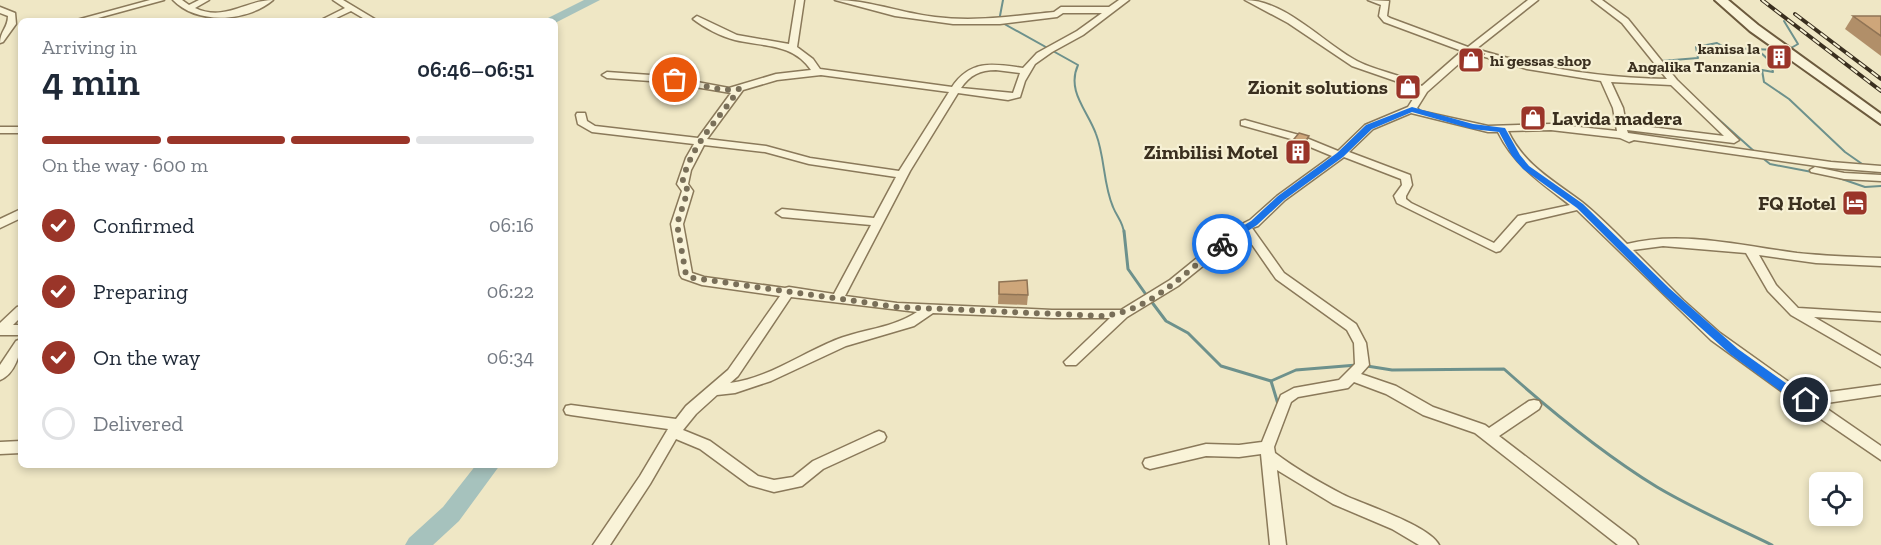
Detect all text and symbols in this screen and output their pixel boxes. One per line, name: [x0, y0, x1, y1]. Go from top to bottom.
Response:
text: Arriving in: [42, 35, 137, 59]
place label: kanisa la Angalika Tanzania: [1627, 39, 1760, 76]
building icon: kanisa la Angalika Tanzania: [1764, 42, 1794, 72]
shop icon: hi gessas shop: [1456, 45, 1486, 75]
place label: hi gessas shop: [1490, 51, 1591, 70]
pin: [649, 54, 700, 105]
text: 06:46–06:51: [417, 56, 534, 83]
text: 4 min: [42, 58, 140, 105]
icon: bag: [658, 63, 691, 96]
shop icon: Zionit solutions: [1393, 72, 1423, 102]
place label: Zionit solutions: [1248, 75, 1388, 99]
shop icon: Lavida madera: [1518, 103, 1548, 133]
place label: Lavida madera: [1552, 106, 1682, 130]
building icon: Zimbilisi Motel: [1283, 137, 1313, 167]
place label: Zimbilisi Motel: [1144, 140, 1278, 164]
text: On the way · 600 m: [42, 153, 208, 177]
hotel icon: FQ Hotel: [1840, 188, 1870, 218]
place label: FQ Hotel: [1758, 191, 1836, 215]
icon: check: [42, 209, 75, 242]
text: Confirmed: [93, 212, 194, 239]
text: 06:16: [489, 213, 534, 237]
courier: [1192, 214, 1252, 274]
icon: bike: [1206, 228, 1239, 261]
icon: check: [42, 275, 75, 308]
text: Preparing: [93, 278, 188, 305]
text: 06:22: [487, 279, 534, 303]
icon: check: [42, 341, 75, 374]
text: On the way: [93, 344, 200, 371]
text: 06:34: [487, 345, 534, 369]
pin: [1780, 374, 1831, 425]
icon: home: [1789, 383, 1822, 416]
text: Delivered: [93, 410, 183, 437]
map controls: [1809, 472, 1863, 526]
button: locate: [1809, 472, 1863, 526]

